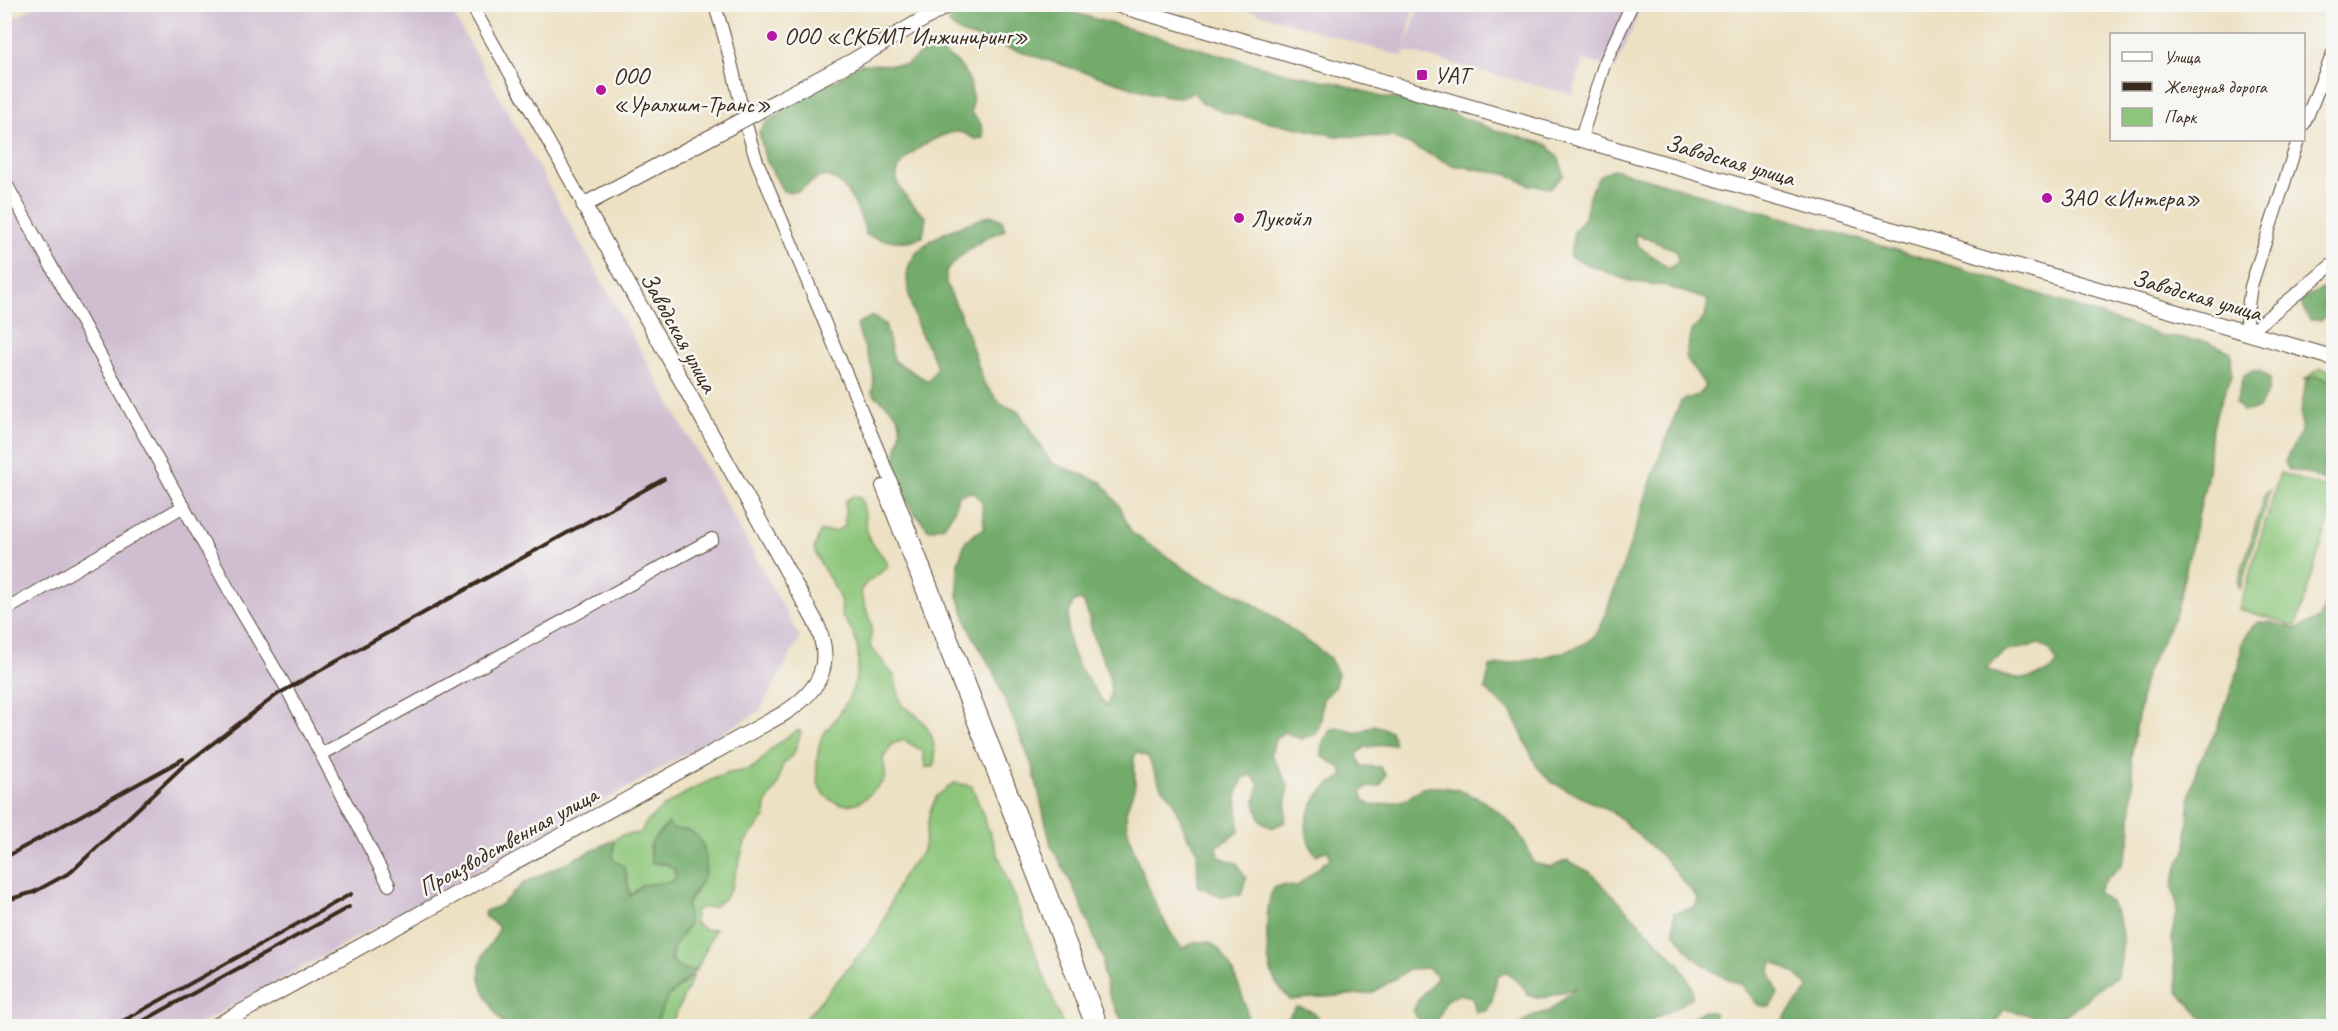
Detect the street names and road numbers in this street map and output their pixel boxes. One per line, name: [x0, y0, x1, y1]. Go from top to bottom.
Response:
street label: Заводская улица: [1662, 127, 1800, 193]
street label: Заводская улица: [2129, 262, 2267, 328]
street label: Заводская улица: [634, 267, 725, 399]
street label: Производственная улица: [413, 778, 605, 903]

